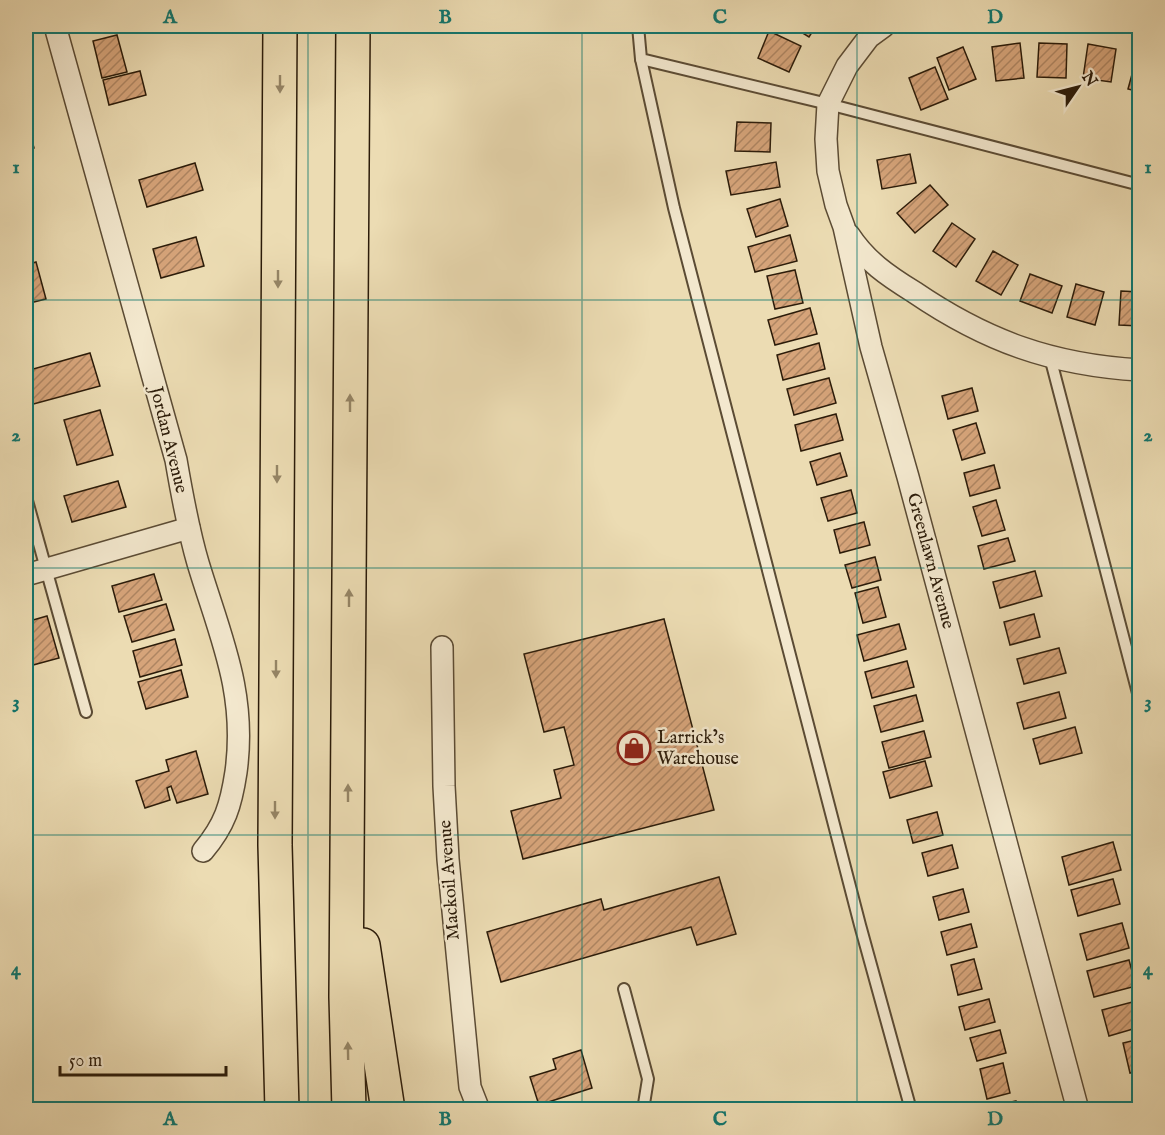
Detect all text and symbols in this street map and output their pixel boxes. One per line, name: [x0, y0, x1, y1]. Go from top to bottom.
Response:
text: A: [162, 5, 178, 30]
text: B: [438, 5, 452, 30]
text: C: [713, 5, 727, 30]
text: D: [987, 5, 1003, 30]
north arrow: [1048, 57, 1108, 117]
text: N: [1076, 67, 1101, 91]
one-way arrow: [275, 74, 285, 93]
text: 1: [12, 155, 20, 180]
text: 1: [1144, 155, 1152, 180]
one-way arrow: [274, 269, 283, 288]
street label: Jordan Avenue: [143, 382, 192, 496]
one-way arrow: [345, 394, 355, 413]
text: 2: [11, 423, 21, 448]
text: 2: [1143, 423, 1153, 448]
one-way arrow: [272, 464, 282, 483]
street label: Greenlawn Avenue: [901, 490, 959, 632]
one-way arrow: [344, 589, 354, 608]
one-way arrow: [271, 659, 281, 678]
text: 3: [12, 690, 20, 715]
text: 3: [1144, 690, 1152, 715]
place label: Larrick’s Warehouse: [657, 727, 739, 771]
shop icon: Larrick’s Warehouse: [616, 730, 652, 766]
one-way arrow: [343, 784, 353, 803]
one-way arrow: [270, 801, 280, 820]
street label: Mackoil Avenue: [434, 819, 466, 941]
text: 4: [11, 957, 22, 982]
text: 4: [1143, 957, 1154, 982]
scale bar: [60, 1039, 226, 1077]
one-way arrow: [343, 1042, 352, 1061]
text: 50 m: [69, 1050, 102, 1073]
text: A: [162, 1107, 178, 1132]
text: B: [438, 1107, 452, 1132]
text: C: [713, 1107, 727, 1132]
text: D: [987, 1107, 1003, 1132]

